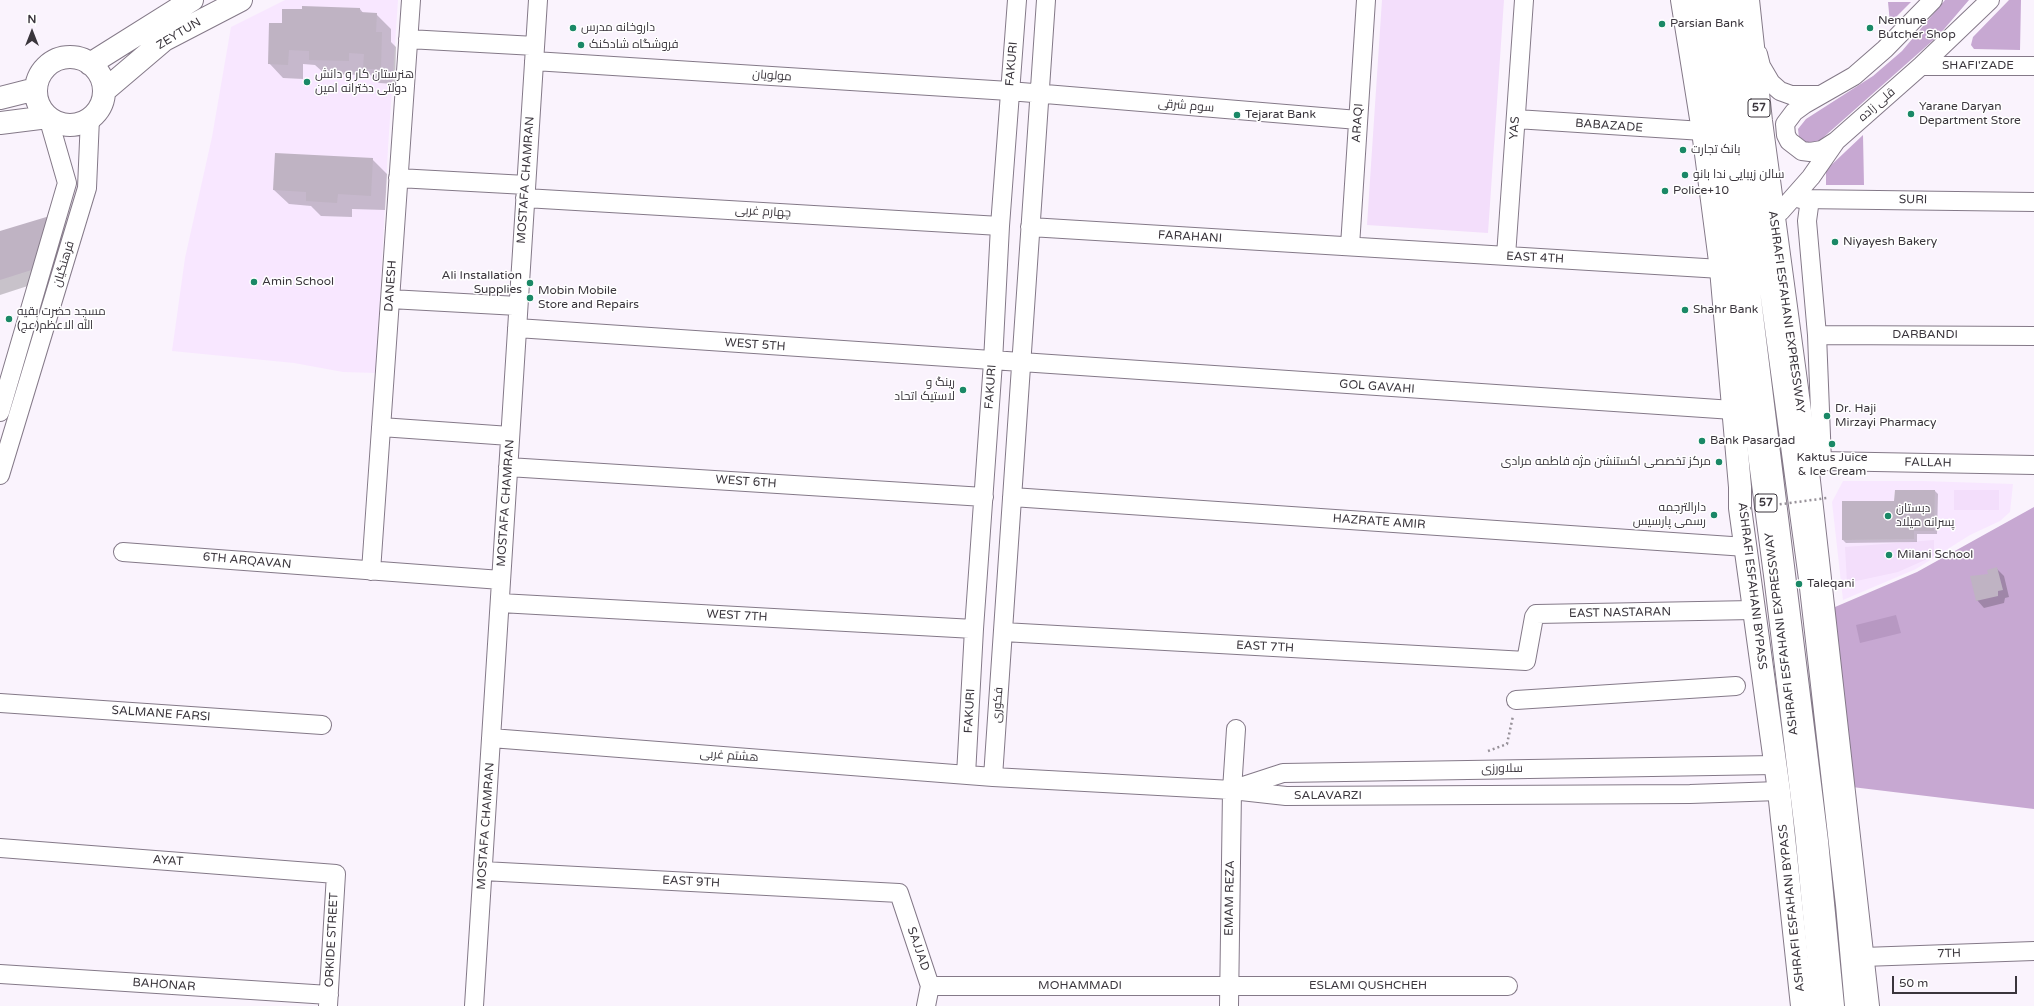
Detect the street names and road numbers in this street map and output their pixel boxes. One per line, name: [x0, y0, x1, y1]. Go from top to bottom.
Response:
street label: ZEYTUN: [154, 15, 204, 53]
street label: FAKURI: [1003, 41, 1021, 87]
street label: SHAFI'ZADE: [1942, 59, 2014, 73]
street label: مولویان: [752, 67, 792, 85]
street label: قلی زاده: [1856, 85, 1898, 125]
street label: سوم شرقی: [1157, 96, 1215, 116]
road number: 57: [1748, 99, 1770, 117]
street label: ARAQI: [1349, 103, 1367, 143]
street label: MOSTAFA CHAMRAN: [514, 116, 538, 244]
street label: YAS: [1507, 116, 1523, 140]
street label: BABAZADE: [1575, 116, 1643, 136]
street label: SURI: [1899, 193, 1927, 207]
street label: چهارم غربی: [734, 203, 792, 221]
street label: ASHRAFI ESFAHANI EXPRESSWAY: [1765, 210, 1807, 414]
street label: FARAHANI: [1158, 228, 1222, 246]
street label: فرهنگیان: [50, 239, 78, 289]
street label: EAST 4TH: [1506, 249, 1564, 267]
street label: DANESH: [382, 260, 400, 312]
street label: DARBANDI: [1892, 328, 1958, 342]
street label: WEST 5TH: [724, 336, 786, 354]
street label: FAKURI: [982, 364, 1000, 410]
street label: GOL GAVAHI: [1339, 377, 1415, 397]
street label: MOSTAFA CHAMRAN: [494, 439, 518, 567]
street label: FALLAH: [1904, 455, 1952, 471]
street label: WEST 6TH: [715, 473, 777, 491]
road number: 57: [1755, 494, 1777, 512]
street label: ASHRAFI ESFAHANI BYPASS: [1735, 501, 1769, 671]
street label: HAZRATE AMIR: [1332, 512, 1426, 532]
street label: ASHRAFI ESFAHANI EXPRESSWAY: [1762, 532, 1802, 736]
street label: 6TH ARQAVAN: [202, 550, 292, 572]
street label: EAST NASTARAN: [1569, 605, 1671, 621]
street label: WEST 7TH: [706, 607, 768, 625]
street label: EAST 7TH: [1236, 638, 1294, 656]
street label: فکوری: [990, 687, 1006, 723]
street label: FAKURI: [962, 688, 978, 734]
street label: SALMANE FARSI: [111, 703, 211, 725]
street label: هشتم غربی: [699, 747, 759, 765]
street label: سلاورزی: [1481, 761, 1523, 777]
street label: MOSTAFA CHAMRAN: [474, 762, 498, 890]
street label: SALAVARZI: [1294, 789, 1362, 803]
street label: ASHRAFI ESFAHANI BYPASS: [1776, 823, 1808, 993]
street label: AYAT: [152, 853, 184, 869]
street label: EMAM REZA: [1222, 860, 1238, 936]
street label: EAST 9TH: [662, 873, 720, 891]
street label: ORKIDE STREET: [322, 892, 342, 988]
street label: SAJJAD: [904, 925, 932, 973]
street label: 7TH: [1937, 946, 1961, 962]
street label: BAHONAR: [132, 976, 196, 994]
street label: MOHAMMADI: [1038, 979, 1122, 993]
street label: ESLAMI QUSHCHEH: [1309, 979, 1427, 993]

